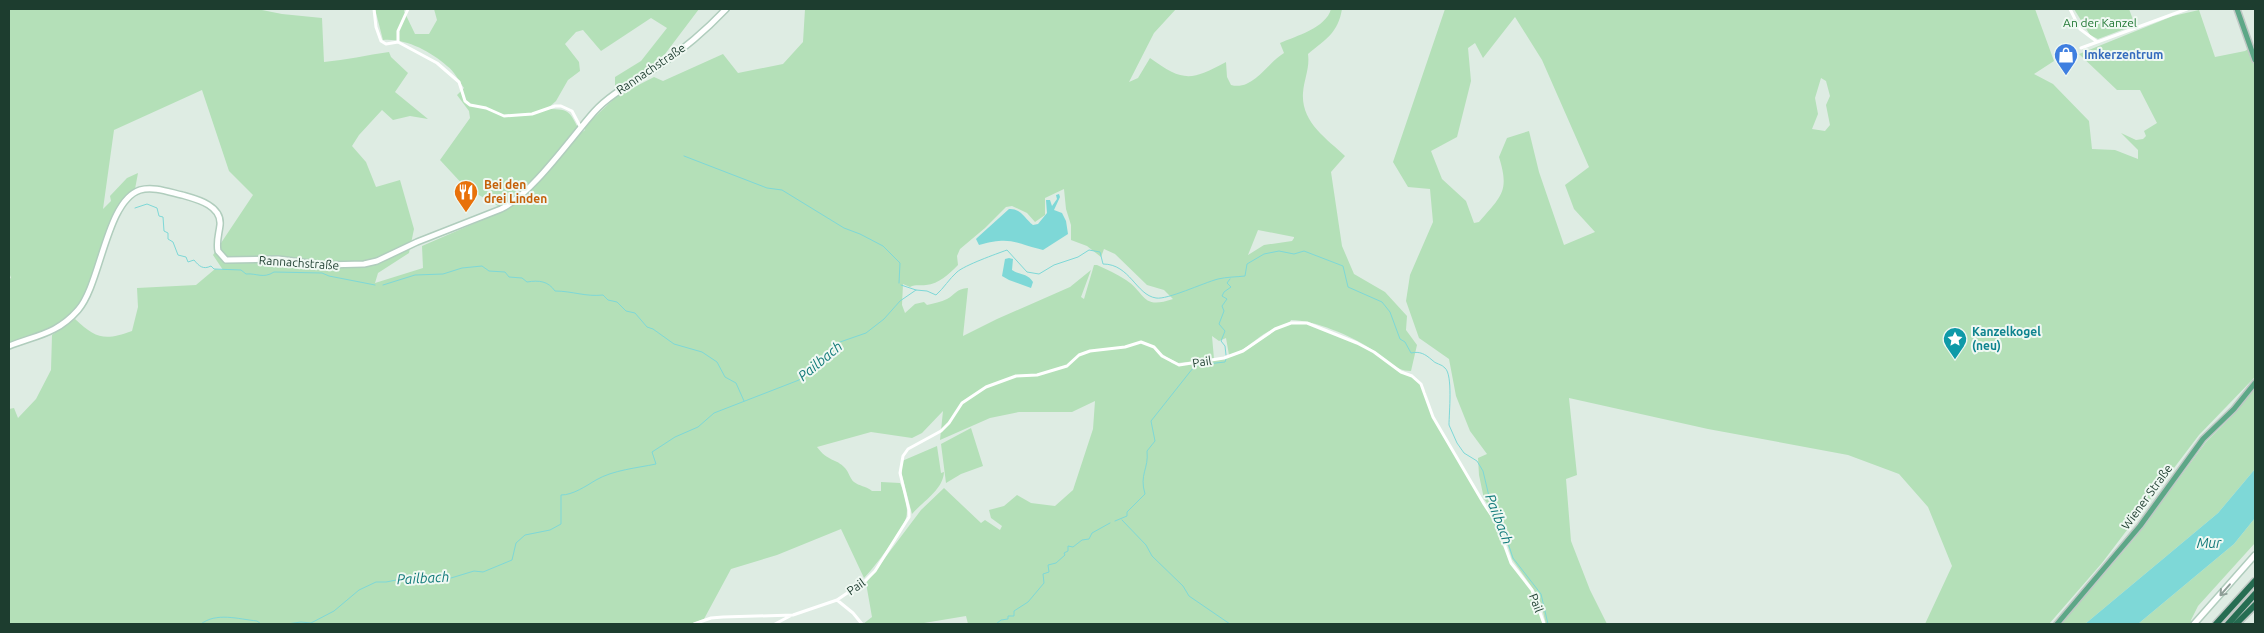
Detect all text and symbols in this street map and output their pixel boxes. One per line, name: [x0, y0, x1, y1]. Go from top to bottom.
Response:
park label: An der Kanzel: [2063, 16, 2137, 29]
street label: Rannachstraße: [614, 41, 688, 96]
shop icon: Imkerzentrum: [2053, 42, 2079, 76]
place label: Imkerzentrum: [2084, 48, 2163, 61]
place label: Bei den drei Linden: [484, 178, 547, 205]
restaurant icon: Bei den drei Linden: [453, 179, 479, 213]
street label: Rannachstraße: [258, 253, 340, 272]
place label: Kanzelkogel (neu): [1972, 325, 2041, 353]
place icon: Kanzelkogel (neu): [1942, 326, 1968, 360]
water label: Pailbach: [795, 338, 845, 384]
street label: Pail: [1191, 354, 1212, 369]
street label: Wiener Straße: [2119, 462, 2175, 532]
water label: Pailbach: [1482, 492, 1516, 546]
water label: Mur: [2197, 535, 2222, 551]
water label: Pailbach: [396, 569, 450, 587]
street label: Pail: [844, 576, 867, 597]
one-way arrow: [2219, 583, 2230, 596]
street label: Pail: [1527, 591, 1546, 614]

